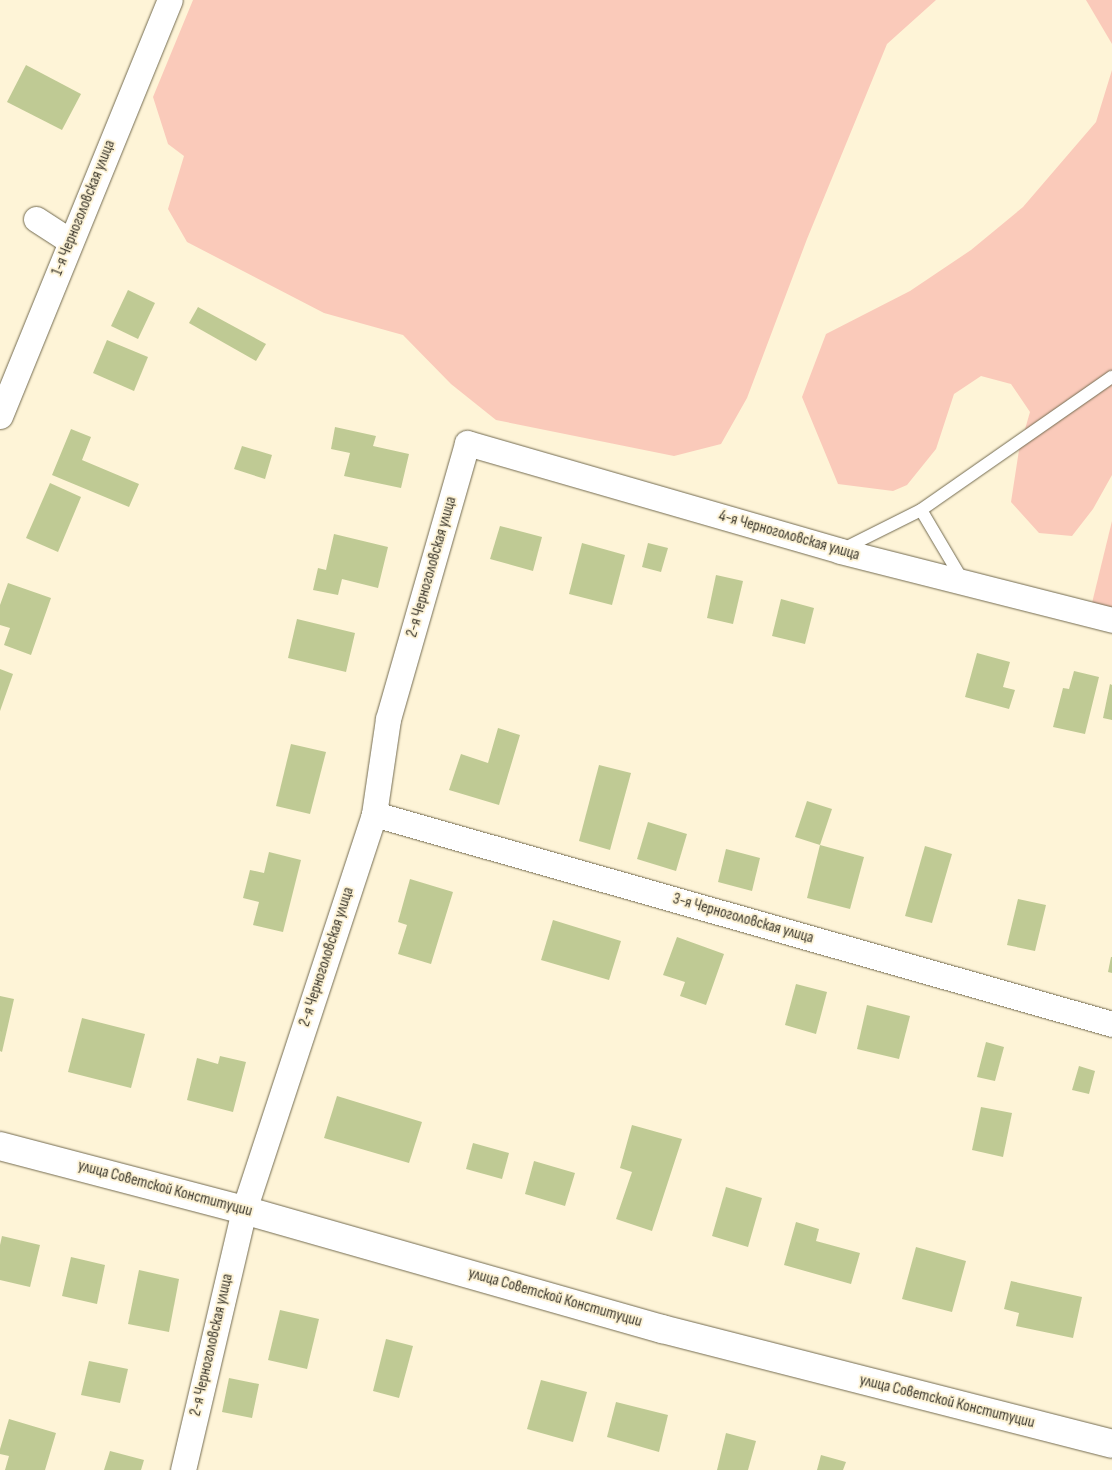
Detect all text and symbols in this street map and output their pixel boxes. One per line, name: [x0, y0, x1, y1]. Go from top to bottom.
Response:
street label: 1-я Черноголовская улица: [48, 137, 120, 279]
street label: 2-я Черноголовская улица: [403, 494, 461, 640]
street label: 4-я Черноголовская улица: [716, 507, 862, 565]
street label: 2-я Черноголовская улица: [295, 885, 359, 1029]
street label: 3-я Черноголовская улица: [670, 890, 816, 948]
street label: улица Советской Конституции: [76, 1156, 254, 1222]
street label: улица Советской Конституции: [466, 1264, 644, 1332]
street label: 2-я Черноголовская улица: [186, 1272, 238, 1418]
street label: улица Советской Конституции: [857, 1371, 1037, 1433]

